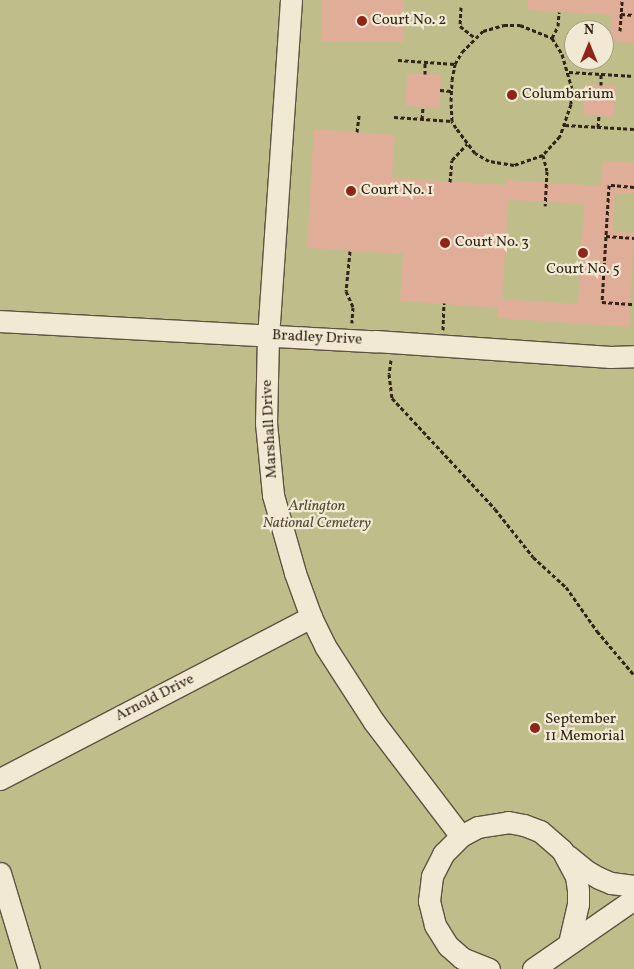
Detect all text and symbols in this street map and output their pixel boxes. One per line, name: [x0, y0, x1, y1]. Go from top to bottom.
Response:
place label: Court No. 2: [372, 12, 446, 30]
marker: Court No. 2: [356, 15, 368, 27]
north arrow: [564, 20, 614, 70]
text: N: [584, 21, 594, 40]
place label: Columbarium: [522, 86, 614, 104]
marker: Columbarium: [506, 89, 518, 101]
place label: Court No. 1: [361, 182, 433, 200]
marker: Court No. 1: [345, 185, 357, 197]
place label: Court No. 3: [455, 234, 529, 252]
marker: Court No. 3: [439, 237, 451, 249]
marker: Court No. 5: [577, 247, 589, 259]
place label: Court No. 5: [546, 261, 620, 279]
street label: Bradley Drive: [271, 327, 363, 349]
street label: Marshall Drive: [258, 379, 282, 479]
park label: Arlington National Cemetery: [263, 497, 371, 532]
street label: Arnold Drive: [113, 670, 197, 726]
place label: September 11 Memorial: [545, 710, 624, 745]
marker: September 11 Memorial: [529, 722, 541, 734]

